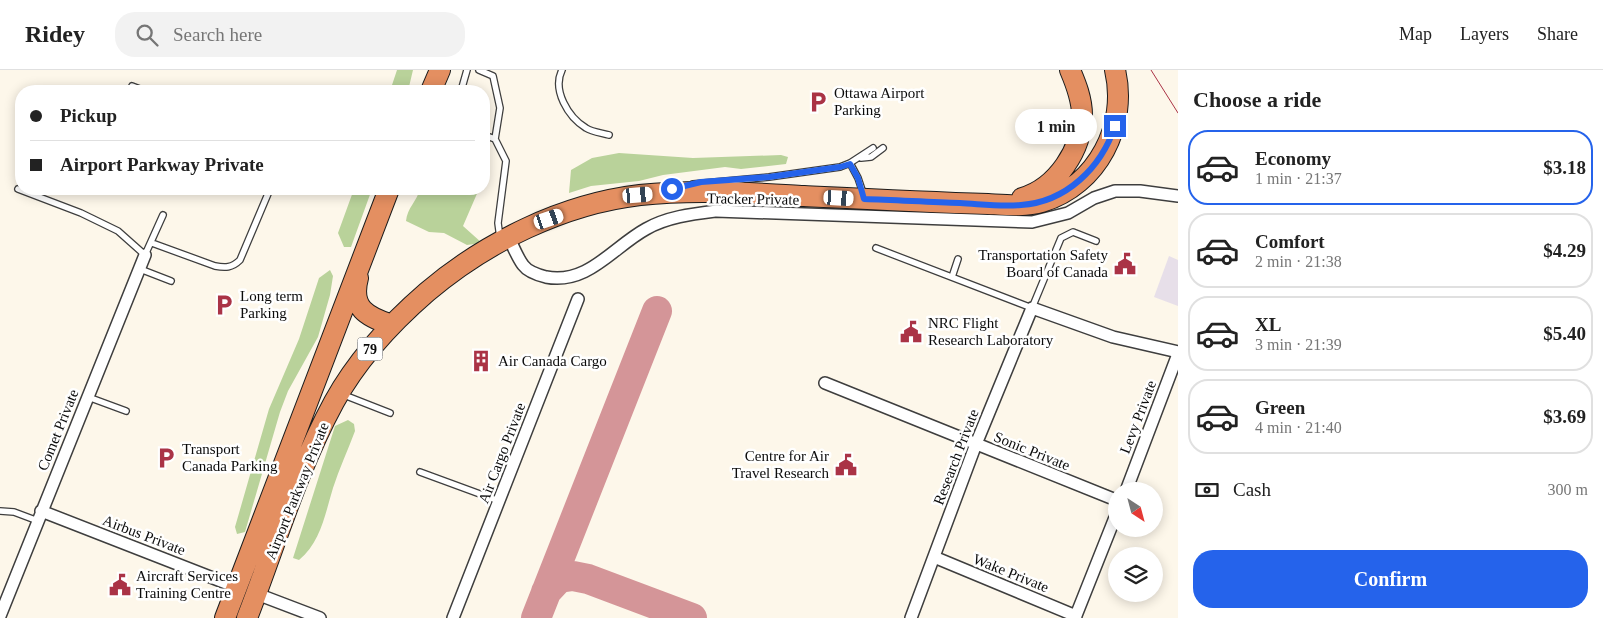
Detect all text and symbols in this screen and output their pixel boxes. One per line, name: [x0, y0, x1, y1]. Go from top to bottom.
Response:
search box: [115, 12, 465, 57]
text: Ridey: [25, 21, 85, 47]
icon: search: [133, 21, 161, 49]
text: Search here: [173, 24, 262, 45]
text: Map: [1399, 24, 1432, 44]
text: Layers: [1460, 24, 1509, 44]
text: Share: [1537, 24, 1578, 44]
place label: Ottawa Airport Parking: [834, 85, 925, 118]
text: Choose a ride: [1193, 87, 1321, 112]
parking icon: Ottawa Airport Parking: [805, 89, 831, 115]
text: Pickup: [60, 105, 117, 126]
callout: 1 min: [1015, 108, 1098, 144]
route end: [1104, 115, 1126, 137]
text: 1 min: [1037, 118, 1075, 135]
icon: car: [1195, 145, 1240, 190]
text: Economy: [1255, 148, 1331, 169]
text: Airport Parkway Private: [60, 154, 264, 175]
text: $3.18: [1543, 157, 1586, 178]
text: 1 min · 21:37: [1255, 170, 1342, 187]
route start: [661, 178, 683, 200]
car: [622, 186, 653, 204]
street label: Tracker Private: [707, 190, 800, 208]
car: [823, 190, 854, 206]
car: [532, 207, 565, 231]
icon: car: [1195, 228, 1240, 273]
text: Comfort: [1255, 231, 1325, 252]
text: $4.29: [1543, 240, 1586, 261]
place label: Transportation Safety Board of Canada: [978, 247, 1108, 280]
public building icon: Transportation Safety Board of Canada: [1112, 251, 1138, 277]
text: 2 min · 21:38: [1255, 253, 1342, 270]
place label: Long term Parking: [240, 288, 303, 321]
parking icon: Long term Parking: [211, 292, 237, 318]
icon: car: [1195, 311, 1240, 356]
text: XL: [1255, 314, 1281, 335]
place label: NRC Flight Research Laboratory: [928, 315, 1054, 348]
public building icon: NRC Flight Research Laboratory: [898, 319, 924, 345]
text: $5.40: [1543, 323, 1586, 344]
text: 3 min · 21:39: [1255, 336, 1342, 353]
road number: 79: [358, 338, 382, 360]
building icon: Air Canada Cargo: [468, 348, 494, 374]
place label: Air Canada Cargo: [498, 353, 607, 369]
street label: Levy Private: [1117, 378, 1159, 456]
street label: Comet Private: [34, 387, 82, 473]
icon: car: [1195, 394, 1240, 439]
text: Green: [1255, 397, 1305, 418]
street label: Air Cargo Private: [475, 400, 529, 506]
text: $3.69: [1543, 406, 1586, 427]
street label: Research Private: [930, 407, 982, 507]
text: 4 min · 21:40: [1255, 419, 1342, 436]
street label: Airport Parkway Private: [262, 420, 332, 562]
street label: Sonic Private: [992, 429, 1073, 474]
place label: Transport Canada Parking: [182, 441, 278, 474]
parking icon: Transport Canada Parking: [153, 445, 179, 471]
place label: Centre for Air Travel Research: [732, 448, 829, 481]
public building icon: Centre for Air Travel Research: [833, 452, 859, 478]
icon: cash: [1193, 476, 1221, 504]
text: Cash: [1233, 479, 1271, 500]
text: 300 m: [1548, 481, 1588, 498]
north arrow: [1108, 482, 1162, 538]
map controls: [1108, 482, 1163, 602]
street label: Airbus Private: [100, 512, 188, 558]
button: layers: [1108, 547, 1163, 602]
button: Confirm: [1193, 550, 1588, 608]
street label: Wake Private: [971, 551, 1051, 596]
place label: Aircraft Services Training Centre: [136, 568, 238, 601]
public building icon: Aircraft Services Training Centre: [107, 572, 133, 598]

